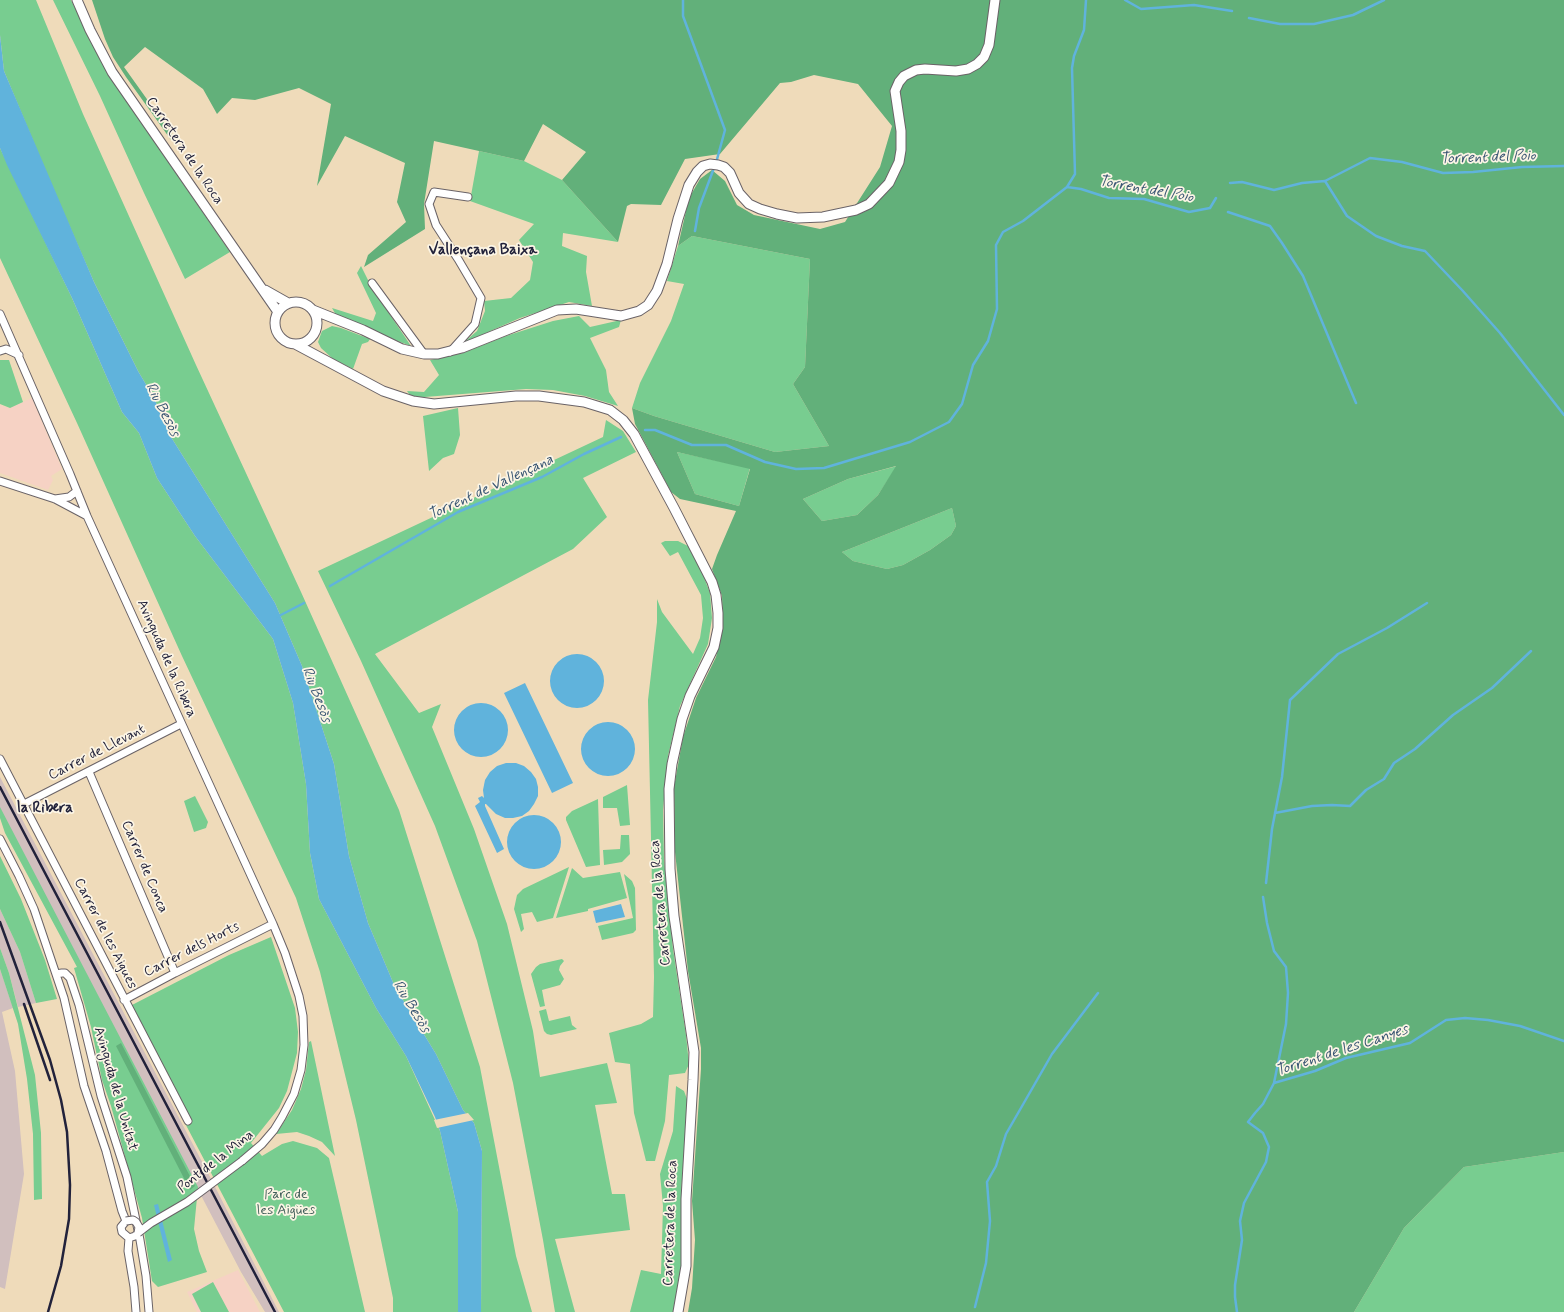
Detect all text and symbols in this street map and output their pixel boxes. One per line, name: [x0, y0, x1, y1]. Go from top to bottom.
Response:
street label: Carretera de la Roca: [142, 94, 226, 208]
water label: Torrent del Poio: [1440, 147, 1536, 169]
water label: Torrent del Poio: [1097, 173, 1195, 207]
district label: Vallençana Baixa: [429, 242, 537, 260]
water label: Riu Besòs: [141, 380, 183, 440]
water label: Torrent de Vallençana: [426, 451, 556, 525]
street label: Avinguda de la Ribera: [132, 598, 200, 720]
water label: Riu Besòs: [297, 665, 335, 725]
street label: Carrer de Llevant: [46, 721, 148, 785]
district label: la Ribera: [17, 800, 73, 818]
street label: Carrer de Conca: [117, 818, 171, 916]
street label: Carretera de la Roca: [647, 839, 675, 967]
street label: Carrer de les Aigues: [70, 876, 140, 992]
street label: Carrer dels Horts: [141, 919, 243, 981]
water label: Riu Besòs: [388, 978, 434, 1036]
water label: Torrent de les Canyes: [1274, 1021, 1410, 1081]
street label: Avinguda de la Unitat: [89, 1025, 141, 1153]
street label: Pont de la Mina: [175, 1127, 257, 1197]
street label: Carretera de la Roca: [660, 1160, 682, 1286]
park label: Parc de les Aigües: [257, 1187, 315, 1220]

